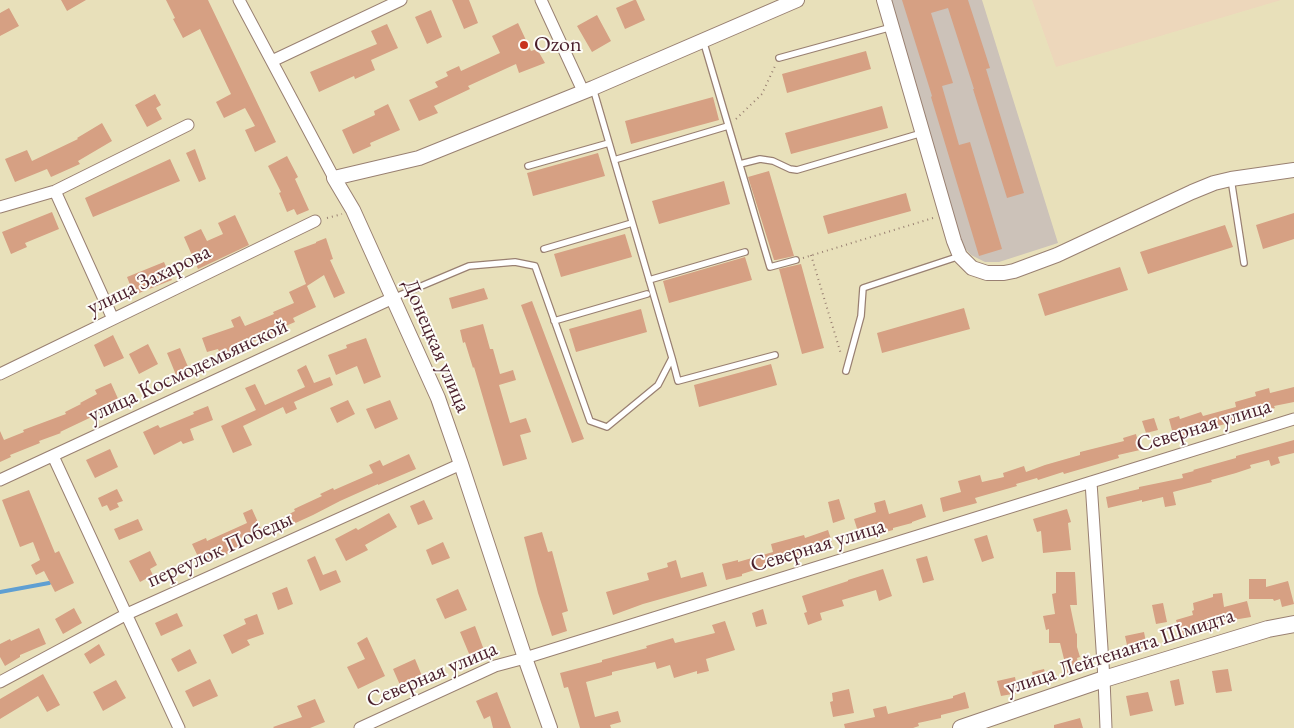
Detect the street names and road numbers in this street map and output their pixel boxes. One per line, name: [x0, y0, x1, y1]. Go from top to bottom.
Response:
street label: улица Захарова: [83, 239, 215, 321]
street label: Донецкая улица: [396, 275, 476, 417]
street label: улица Космодемьянской: [84, 313, 292, 429]
street label: Северная улица: [1134, 393, 1274, 459]
street label: переулок Победы: [143, 506, 297, 594]
street label: Северная улица: [748, 513, 888, 579]
street label: улица Лейтенанта Шмидта: [1002, 603, 1238, 701]
street label: Северная улица: [363, 636, 501, 714]

